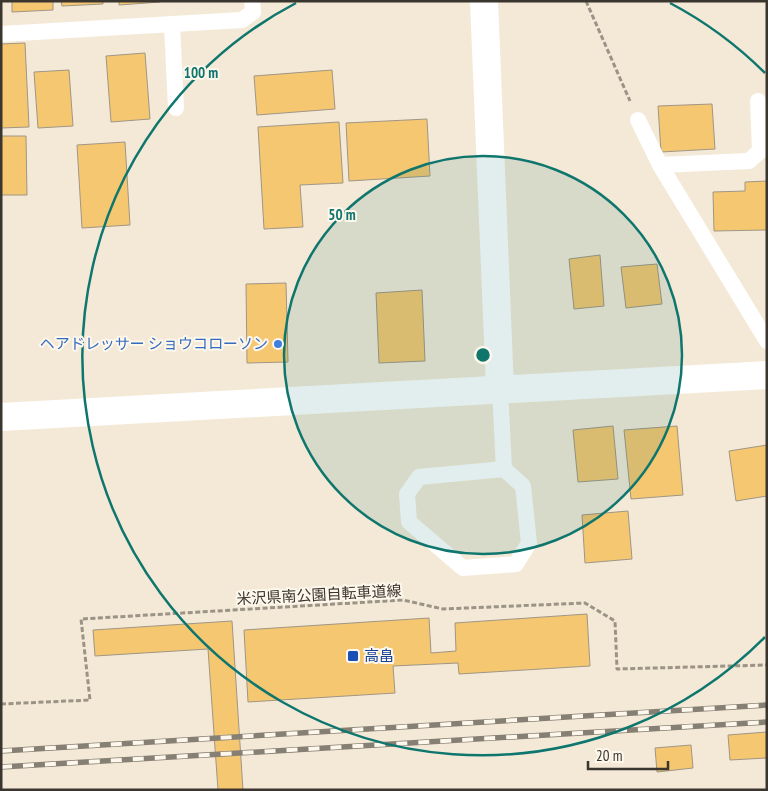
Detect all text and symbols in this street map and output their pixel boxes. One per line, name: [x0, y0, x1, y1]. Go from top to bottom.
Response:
text: 100 m: [184, 63, 218, 82]
text: 50 m: [328, 205, 356, 224]
place label: ヘアドレッサー ショウコローソン: [40, 334, 268, 353]
marker: ヘアドレッサー ショウコローソン: [272, 338, 284, 350]
centre of rings: [474, 346, 492, 364]
street label: 米沢県南公園自転車道線: [236, 581, 402, 608]
place label: 高畠: [364, 646, 394, 665]
marker: 高畠: [346, 649, 360, 663]
scale bar: [588, 738, 668, 770]
text: 20 m: [596, 746, 622, 765]

